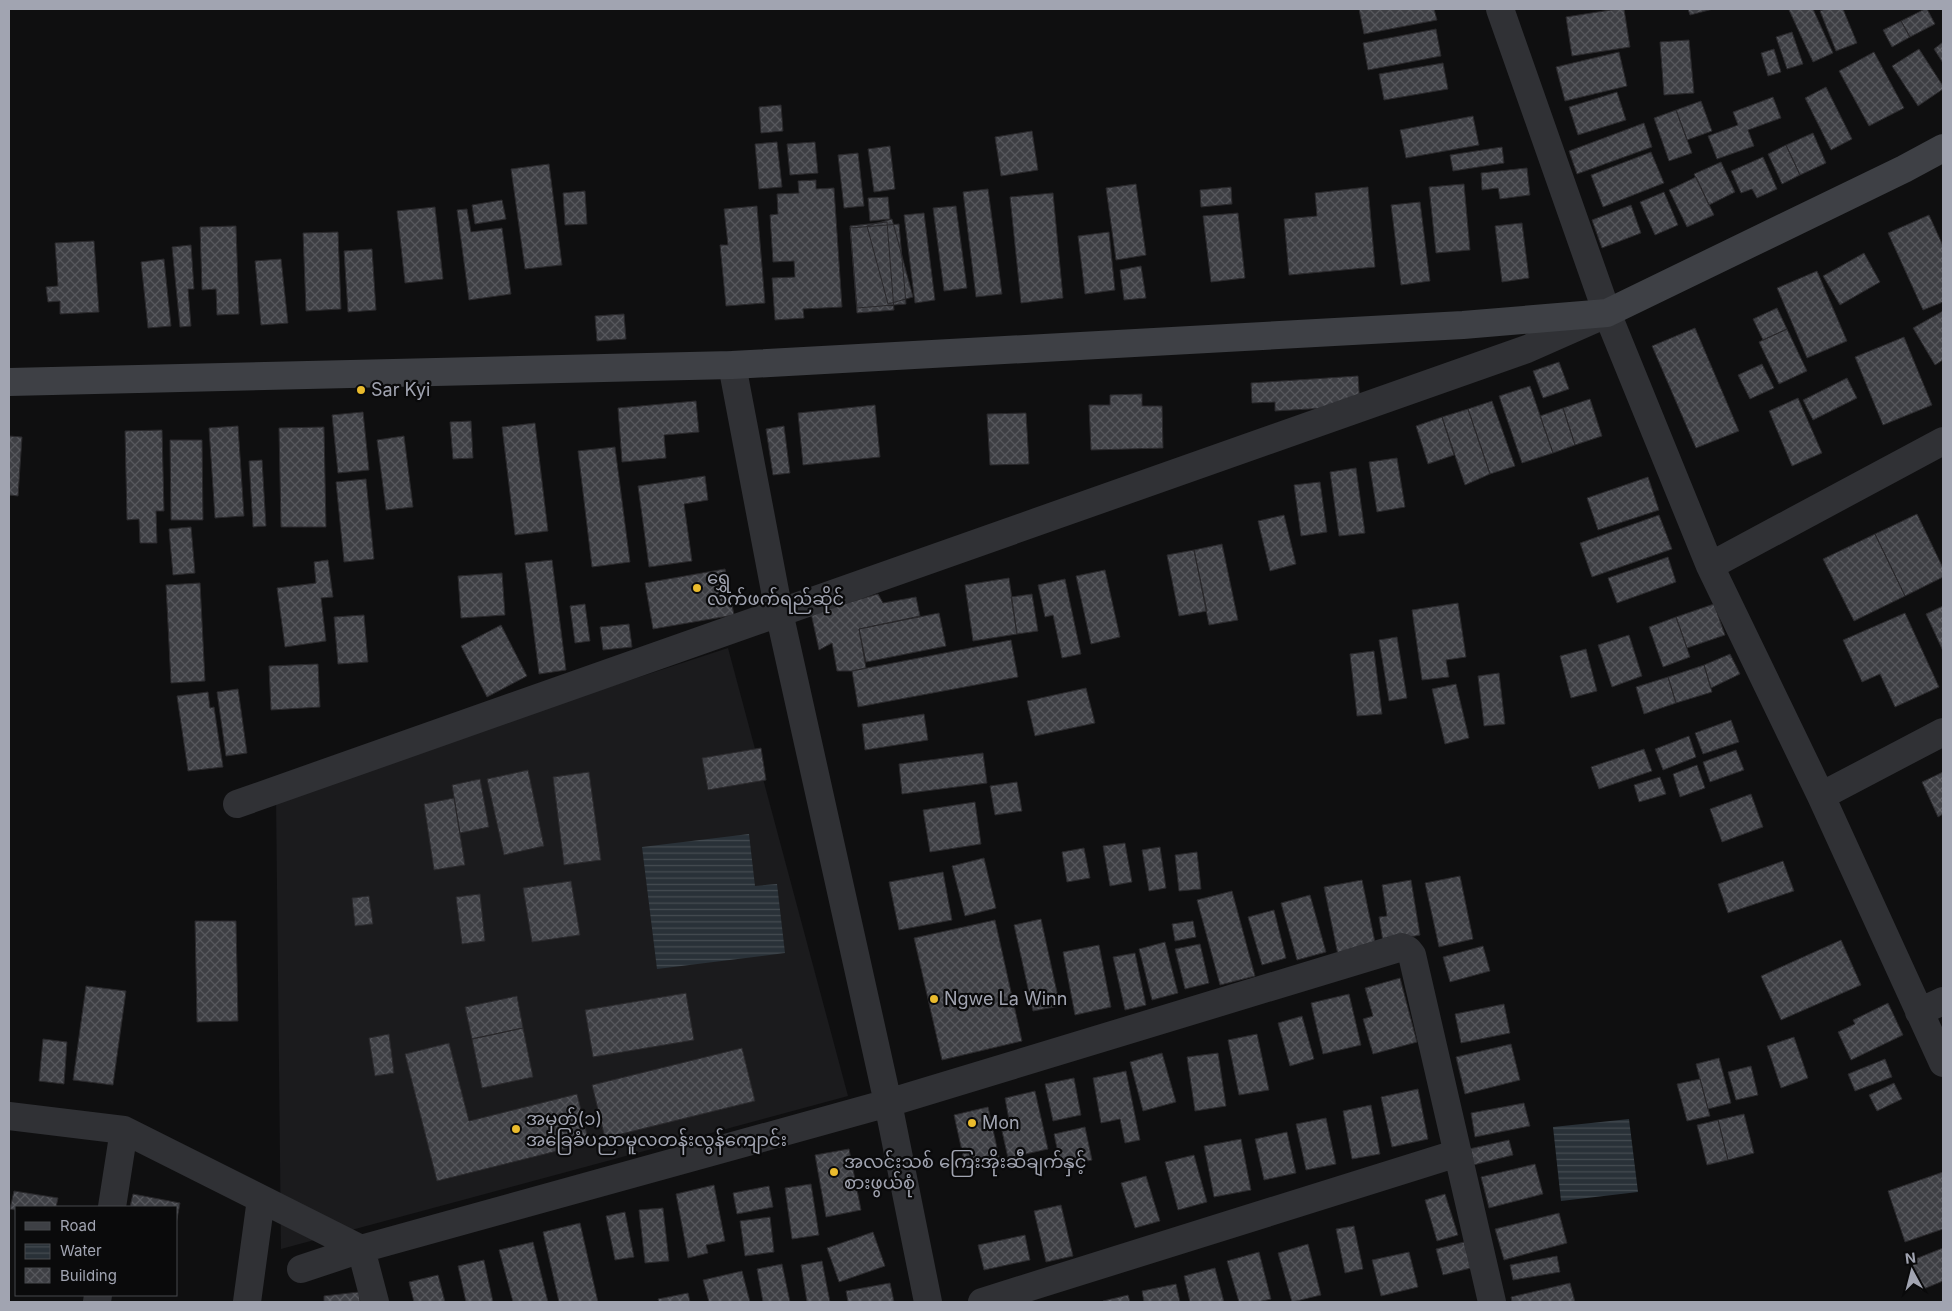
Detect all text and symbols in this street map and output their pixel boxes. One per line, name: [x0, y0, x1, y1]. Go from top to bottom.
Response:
place label: Sar Kyi: [371, 379, 430, 400]
marker: Sar Kyi: [355, 384, 367, 396]
place label: ရွှေ လက်ဖက်ရည်ဆိုင်: [707, 567, 844, 614]
marker: ရွှေ လက်ဖက်ရည်ဆိုင်: [691, 582, 703, 594]
place label: Ngwe La Winn: [944, 988, 1067, 1009]
marker: Ngwe La Winn: [928, 993, 940, 1005]
place label: အမှတ်(၁) အခြေခံပညာမူလတန်းလွန်ကျောင်း: [526, 1106, 787, 1155]
place label: Mon: [982, 1112, 1020, 1133]
marker: Mon: [966, 1117, 978, 1129]
marker: အမှတ်(၁) အခြေခံပညာမူလတန်းလွန်ကျောင်း: [510, 1123, 522, 1135]
place label: အလင်းသစ် ကြေးအိုးဆီချက်နှင့် စားဖွယ်စုံ: [844, 1148, 1086, 1198]
marker: အလင်းသစ် ကြေးအိုးဆီချက်နှင့် စားဖွယ်စုံ: [828, 1166, 840, 1178]
legend: [15, 1206, 178, 1296]
text: Road: [60, 1216, 96, 1235]
text: Water: [60, 1241, 102, 1260]
north arrow: [1887, 1246, 1937, 1296]
text: N: [1904, 1249, 1917, 1267]
text: Building: [60, 1266, 117, 1285]

